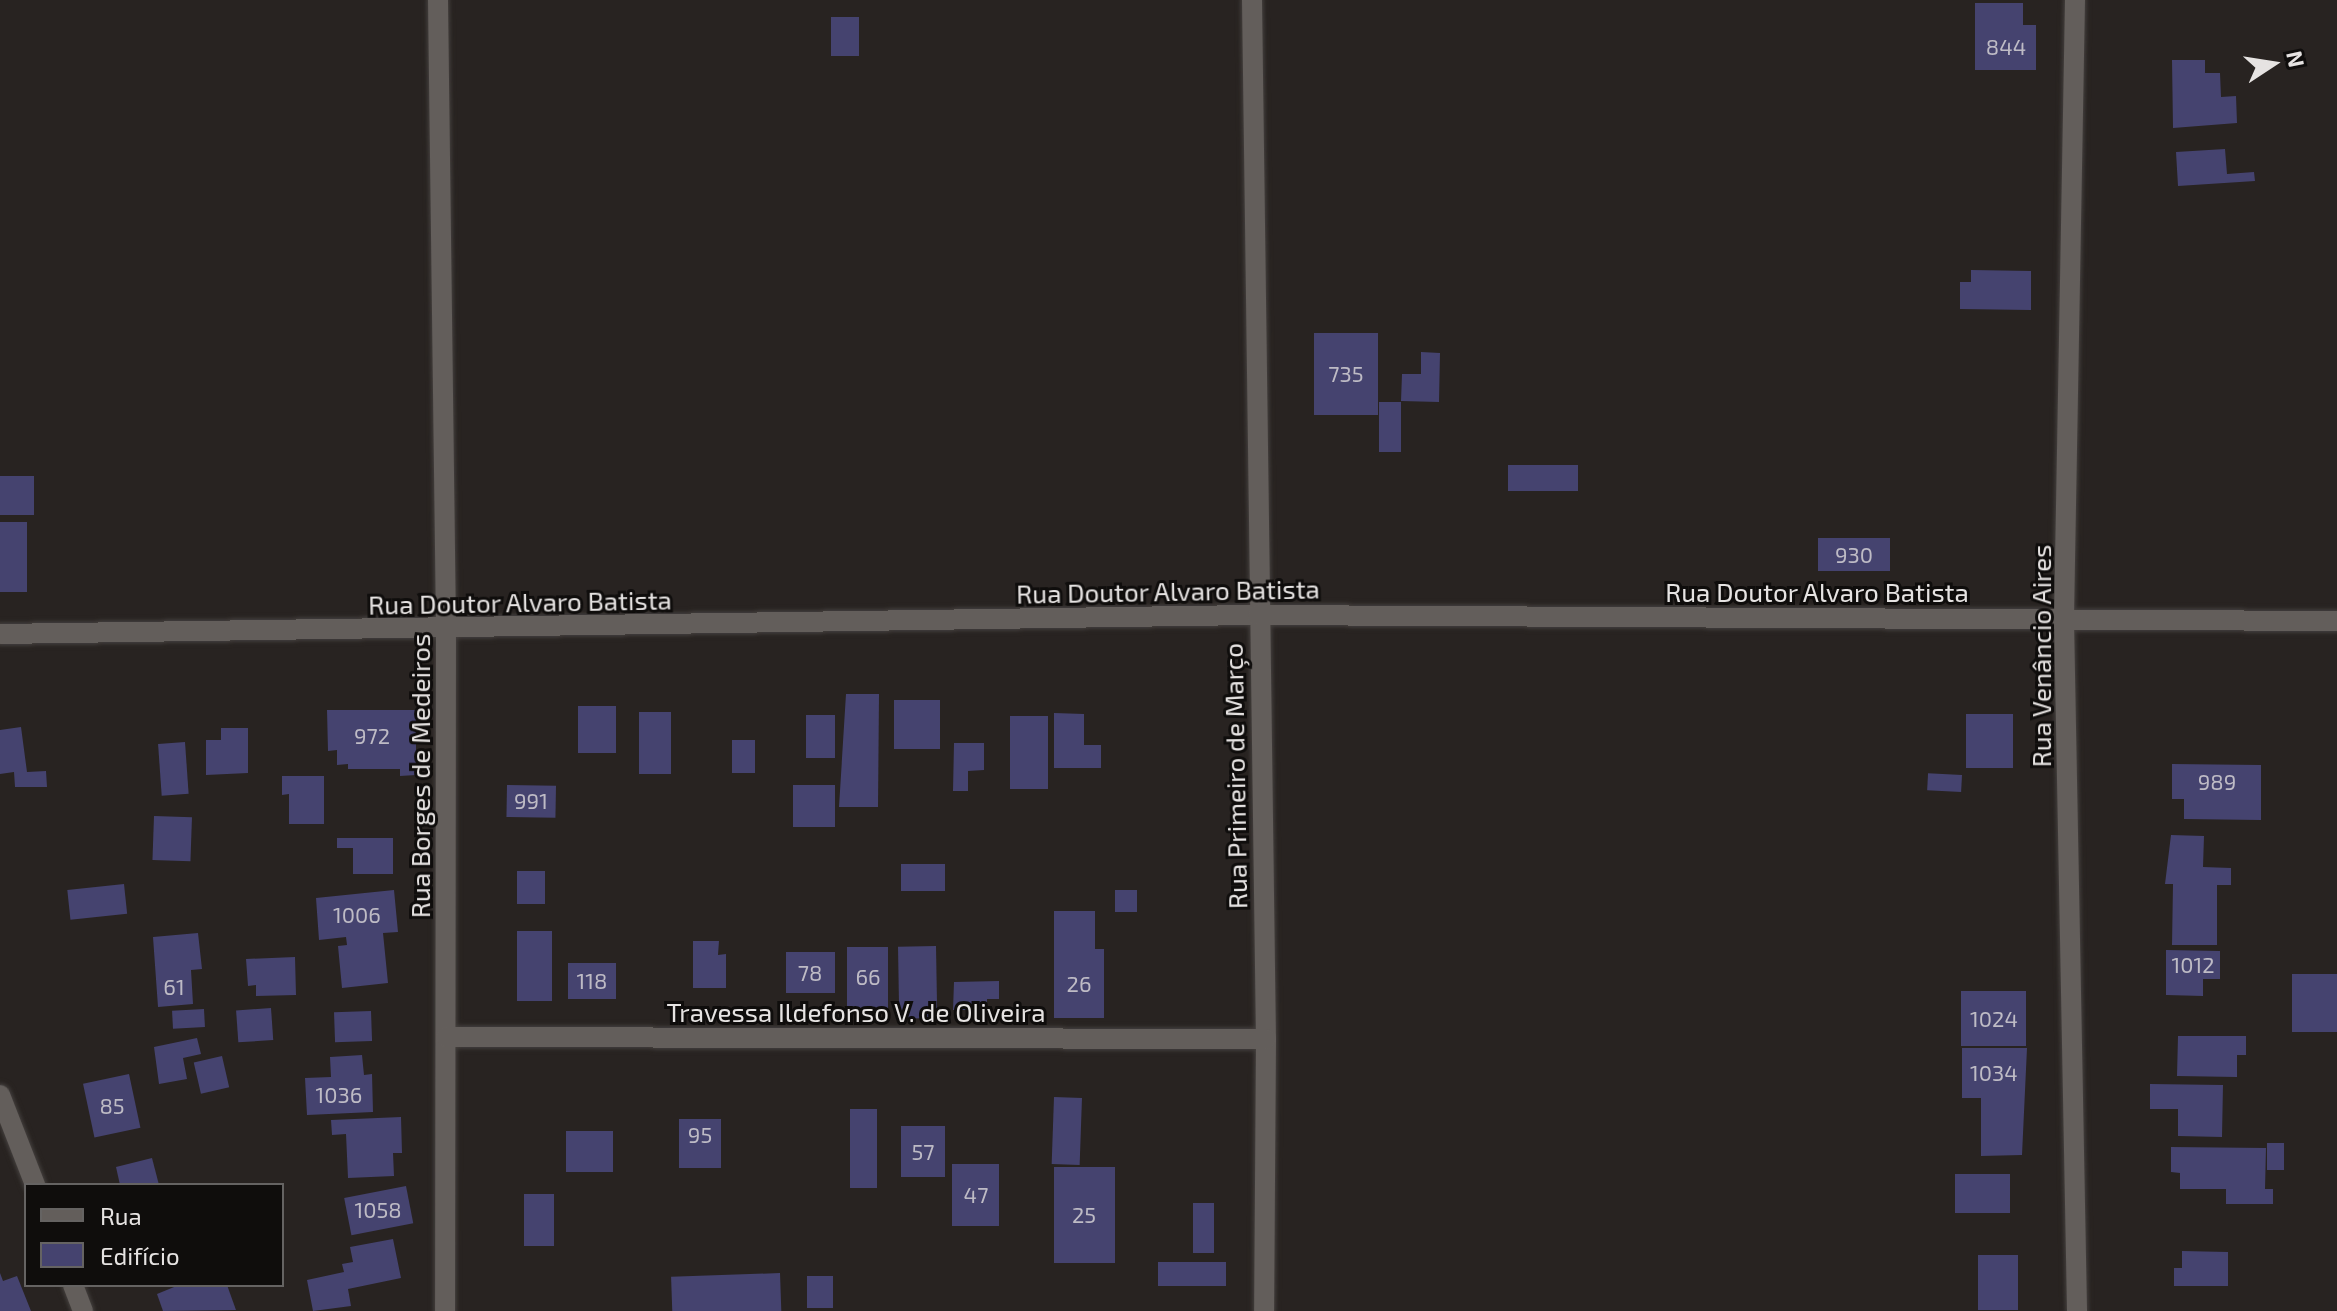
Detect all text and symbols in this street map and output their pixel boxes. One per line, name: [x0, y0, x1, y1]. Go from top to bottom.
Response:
north arrow: [2233, 24, 2313, 104]
house number: 844: [1986, 34, 2026, 60]
text: N: [2282, 49, 2311, 69]
house number: 735: [1328, 361, 1364, 387]
house number: 930: [1835, 542, 1873, 568]
street label: Rua Venâncio Aires: [2025, 544, 2057, 768]
street label: Rua Doutor Alvaro Batista: [1015, 573, 1321, 609]
street label: Rua Doutor Alvaro Batista: [1665, 576, 1969, 608]
street label: Rua Doutor Alvaro Batista: [367, 584, 673, 620]
street label: Rua Borges de Medeiros: [404, 634, 436, 918]
street label: Rua Primeiro de Março: [1217, 643, 1253, 909]
house number: 972: [354, 723, 390, 749]
house number: 989: [2198, 769, 2236, 795]
house number: 991: [514, 788, 548, 814]
house number: 1006: [333, 902, 381, 928]
house number: 1012: [2171, 952, 2215, 978]
house number: 78: [798, 960, 822, 986]
house number: 66: [855, 964, 881, 990]
house number: 118: [577, 968, 607, 994]
house number: 26: [1067, 971, 1091, 997]
house number: 61: [163, 974, 185, 1000]
street label: Travessa Ildefonso V. de Oliveira: [666, 996, 1046, 1028]
house number: 1024: [1970, 1006, 2018, 1032]
house number: 1034: [1970, 1060, 2018, 1086]
house number: 1036: [316, 1082, 362, 1108]
house number: 85: [99, 1093, 125, 1119]
house number: 95: [688, 1122, 712, 1148]
house number: 57: [911, 1139, 935, 1165]
house number: 47: [964, 1182, 988, 1208]
legend: [24, 1183, 284, 1287]
house number: 1058: [354, 1197, 402, 1223]
text: Rua: [100, 1201, 142, 1230]
house number: 25: [1072, 1202, 1096, 1228]
text: Edifício: [100, 1241, 180, 1270]

